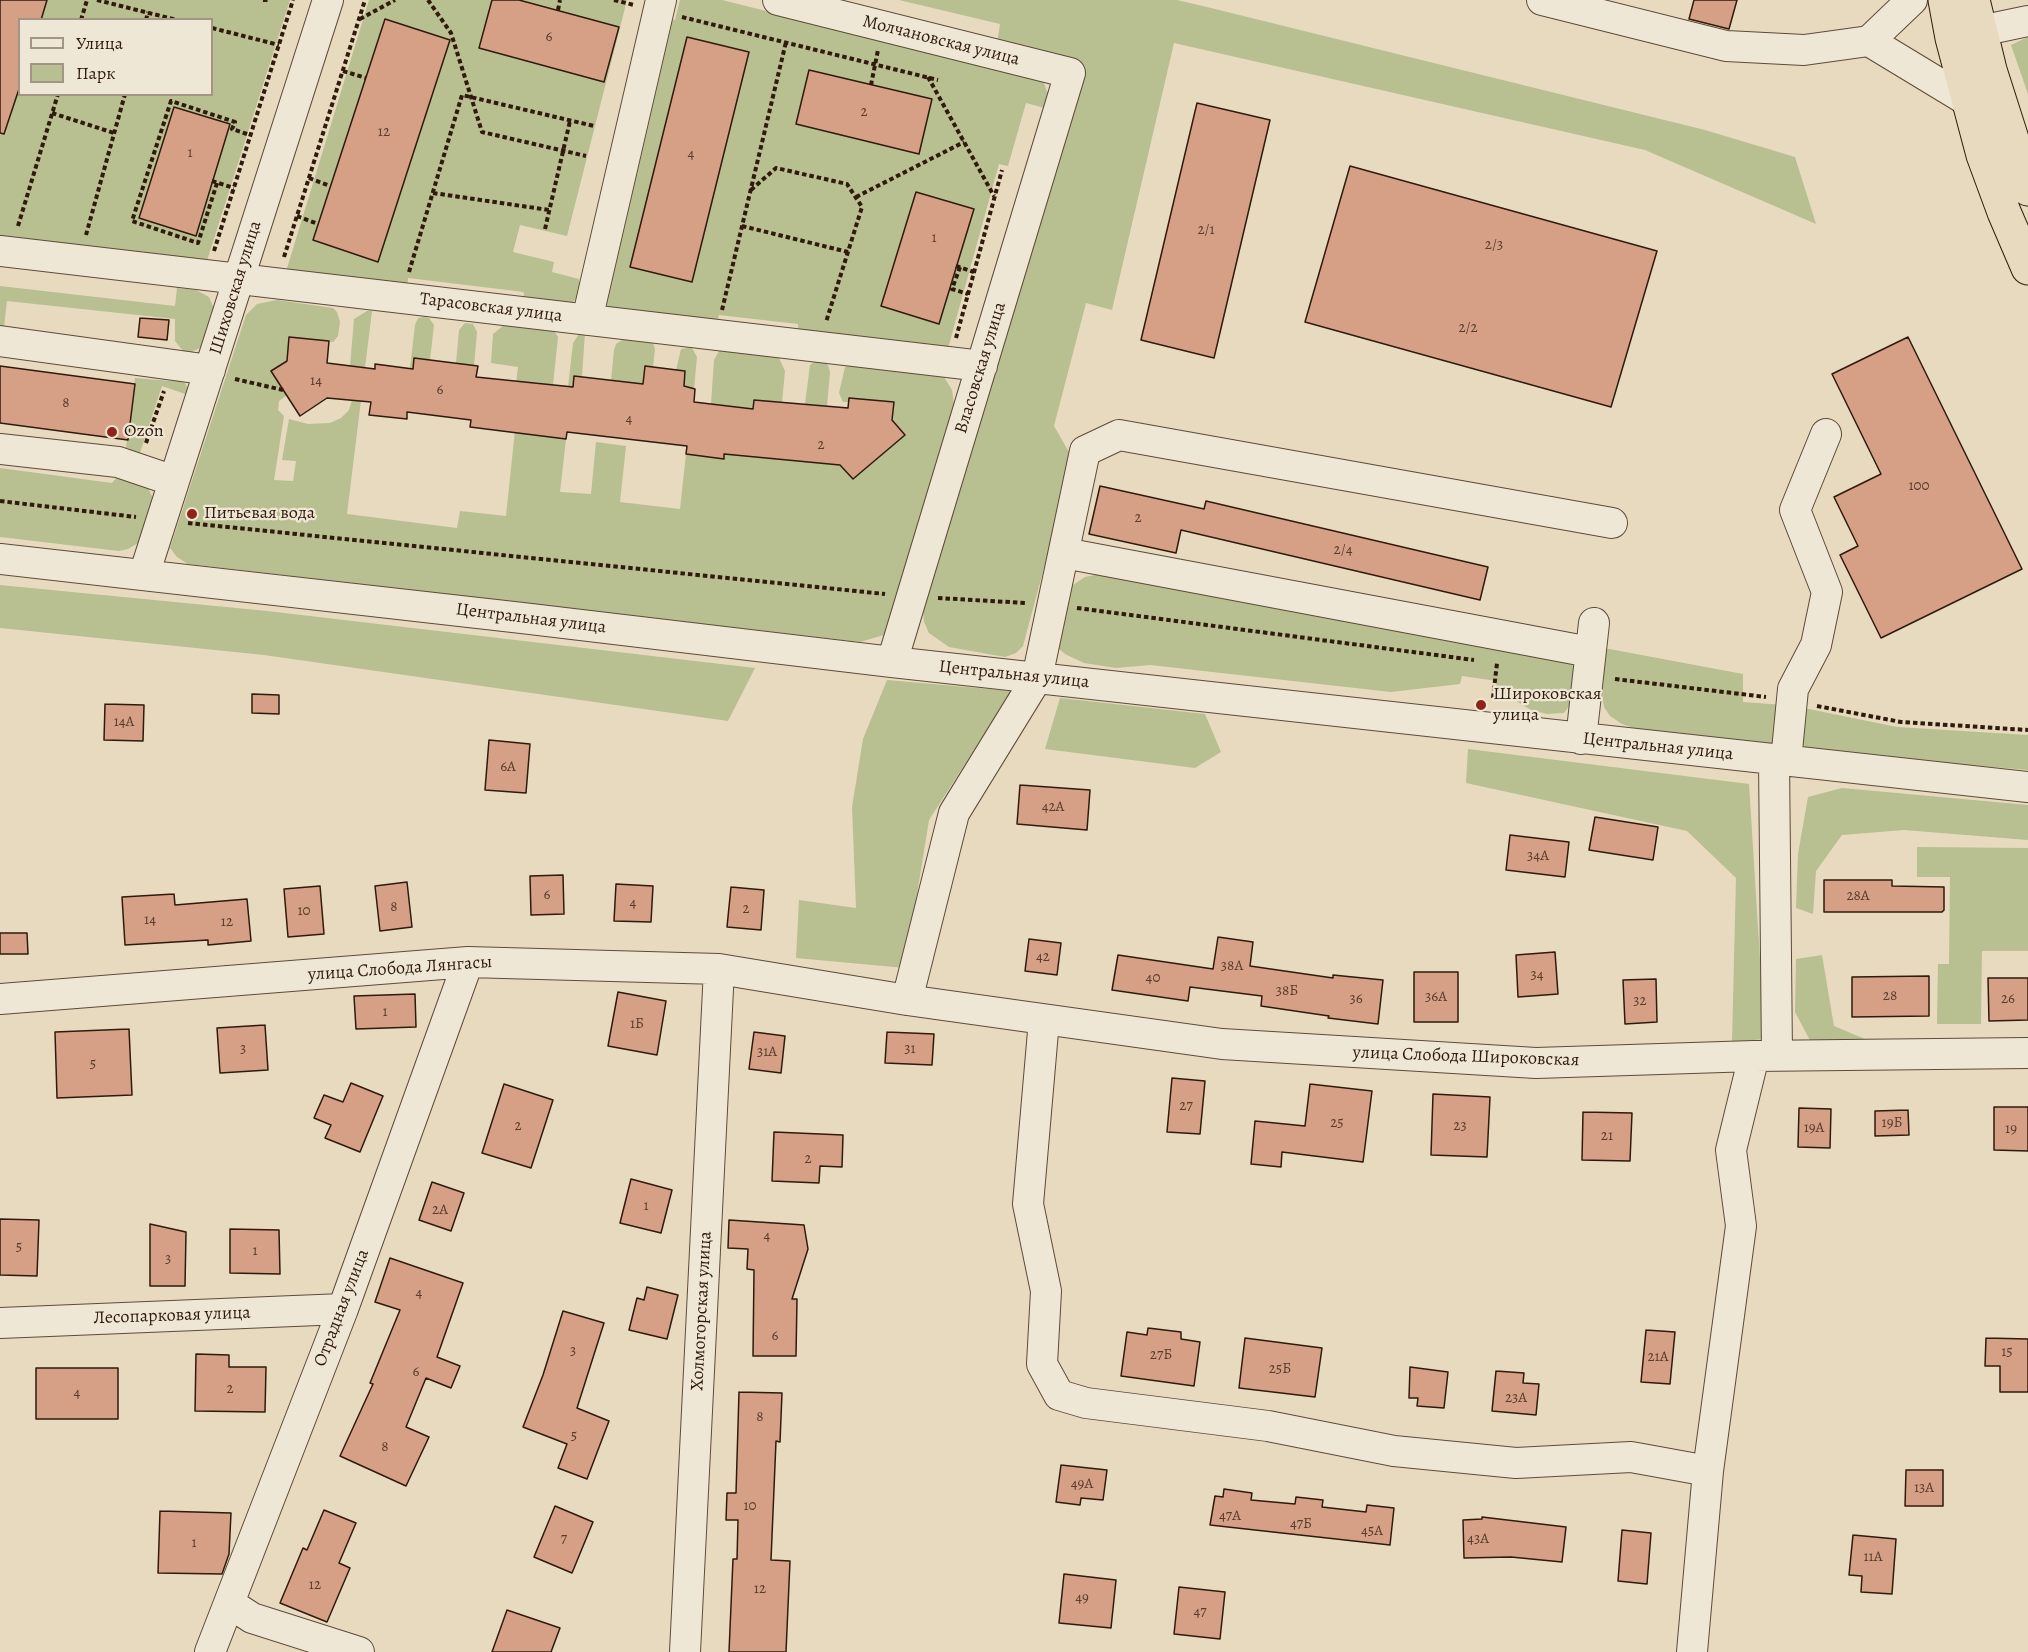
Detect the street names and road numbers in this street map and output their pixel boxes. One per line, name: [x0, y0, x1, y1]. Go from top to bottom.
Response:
street label: Молчановская улица: [860, 11, 1022, 71]
street label: Шиховская улица: [205, 218, 267, 358]
street label: Тарасовская улица: [418, 289, 564, 327]
street label: Власовская улица: [951, 300, 1011, 436]
street label: Центральная улица: [455, 599, 607, 639]
street label: Центральная улица: [938, 656, 1090, 694]
street label: Центральная улица: [1582, 728, 1734, 766]
street label: улица Слобода Лянгасы: [307, 952, 493, 986]
street label: улица Слобода Широковская: [1352, 1042, 1580, 1072]
street label: Холмогорская улица: [687, 1231, 717, 1391]
street label: Отрадная улица: [310, 1246, 374, 1370]
street label: Лесопарковая улица: [93, 1302, 251, 1330]

